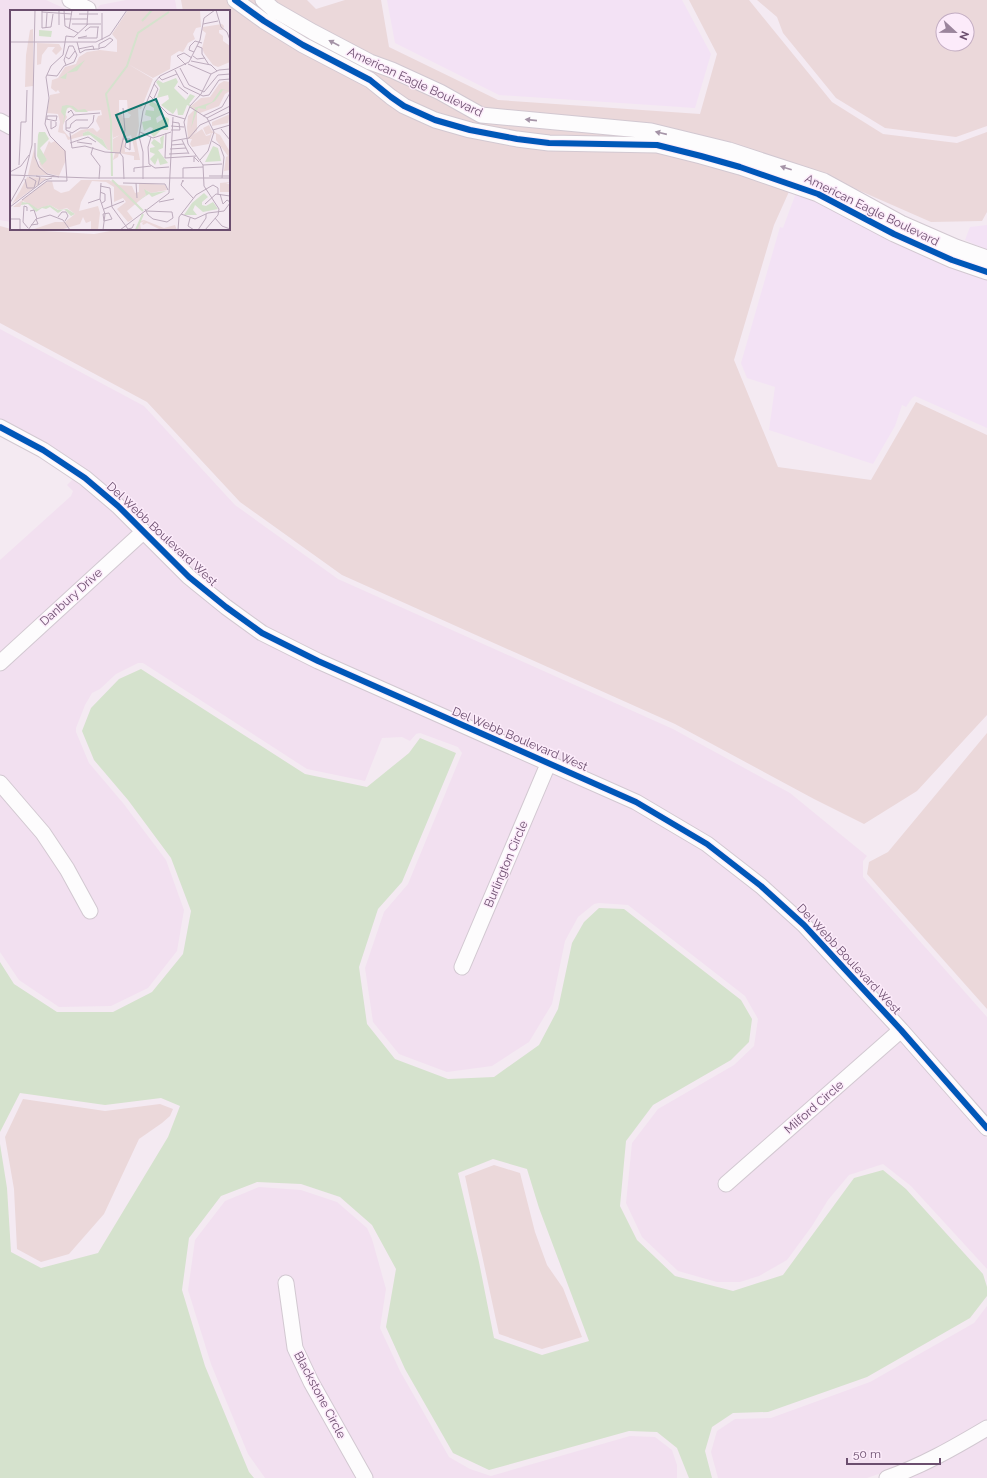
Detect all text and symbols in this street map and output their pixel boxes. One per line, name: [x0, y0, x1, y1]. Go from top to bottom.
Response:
inset map: [10, 10, 230, 230]
north arrow: [935, 12, 975, 52]
text: N: [956, 29, 971, 42]
one-way arrow: [329, 40, 340, 46]
street label: American Eagle Boulevard: [345, 44, 485, 120]
one-way arrow: [525, 117, 537, 123]
one-way arrow: [654, 130, 666, 136]
one-way arrow: [779, 165, 791, 171]
street label: American Eagle Boulevard: [803, 171, 941, 249]
street label: Del Webb Boulevard West: [104, 479, 220, 589]
street label: Danbury Drive: [37, 565, 105, 629]
street label: Del Webb Boulevard West: [450, 704, 590, 774]
street label: Burlington Circle: [481, 819, 531, 909]
street label: Del Webb Boulevard West: [794, 901, 904, 1017]
street label: Milford Circle: [782, 1078, 846, 1136]
street label: Blackstone Circle: [291, 1349, 349, 1441]
scale bar: [847, 1440, 940, 1466]
text: 50 m: [853, 1447, 881, 1461]

